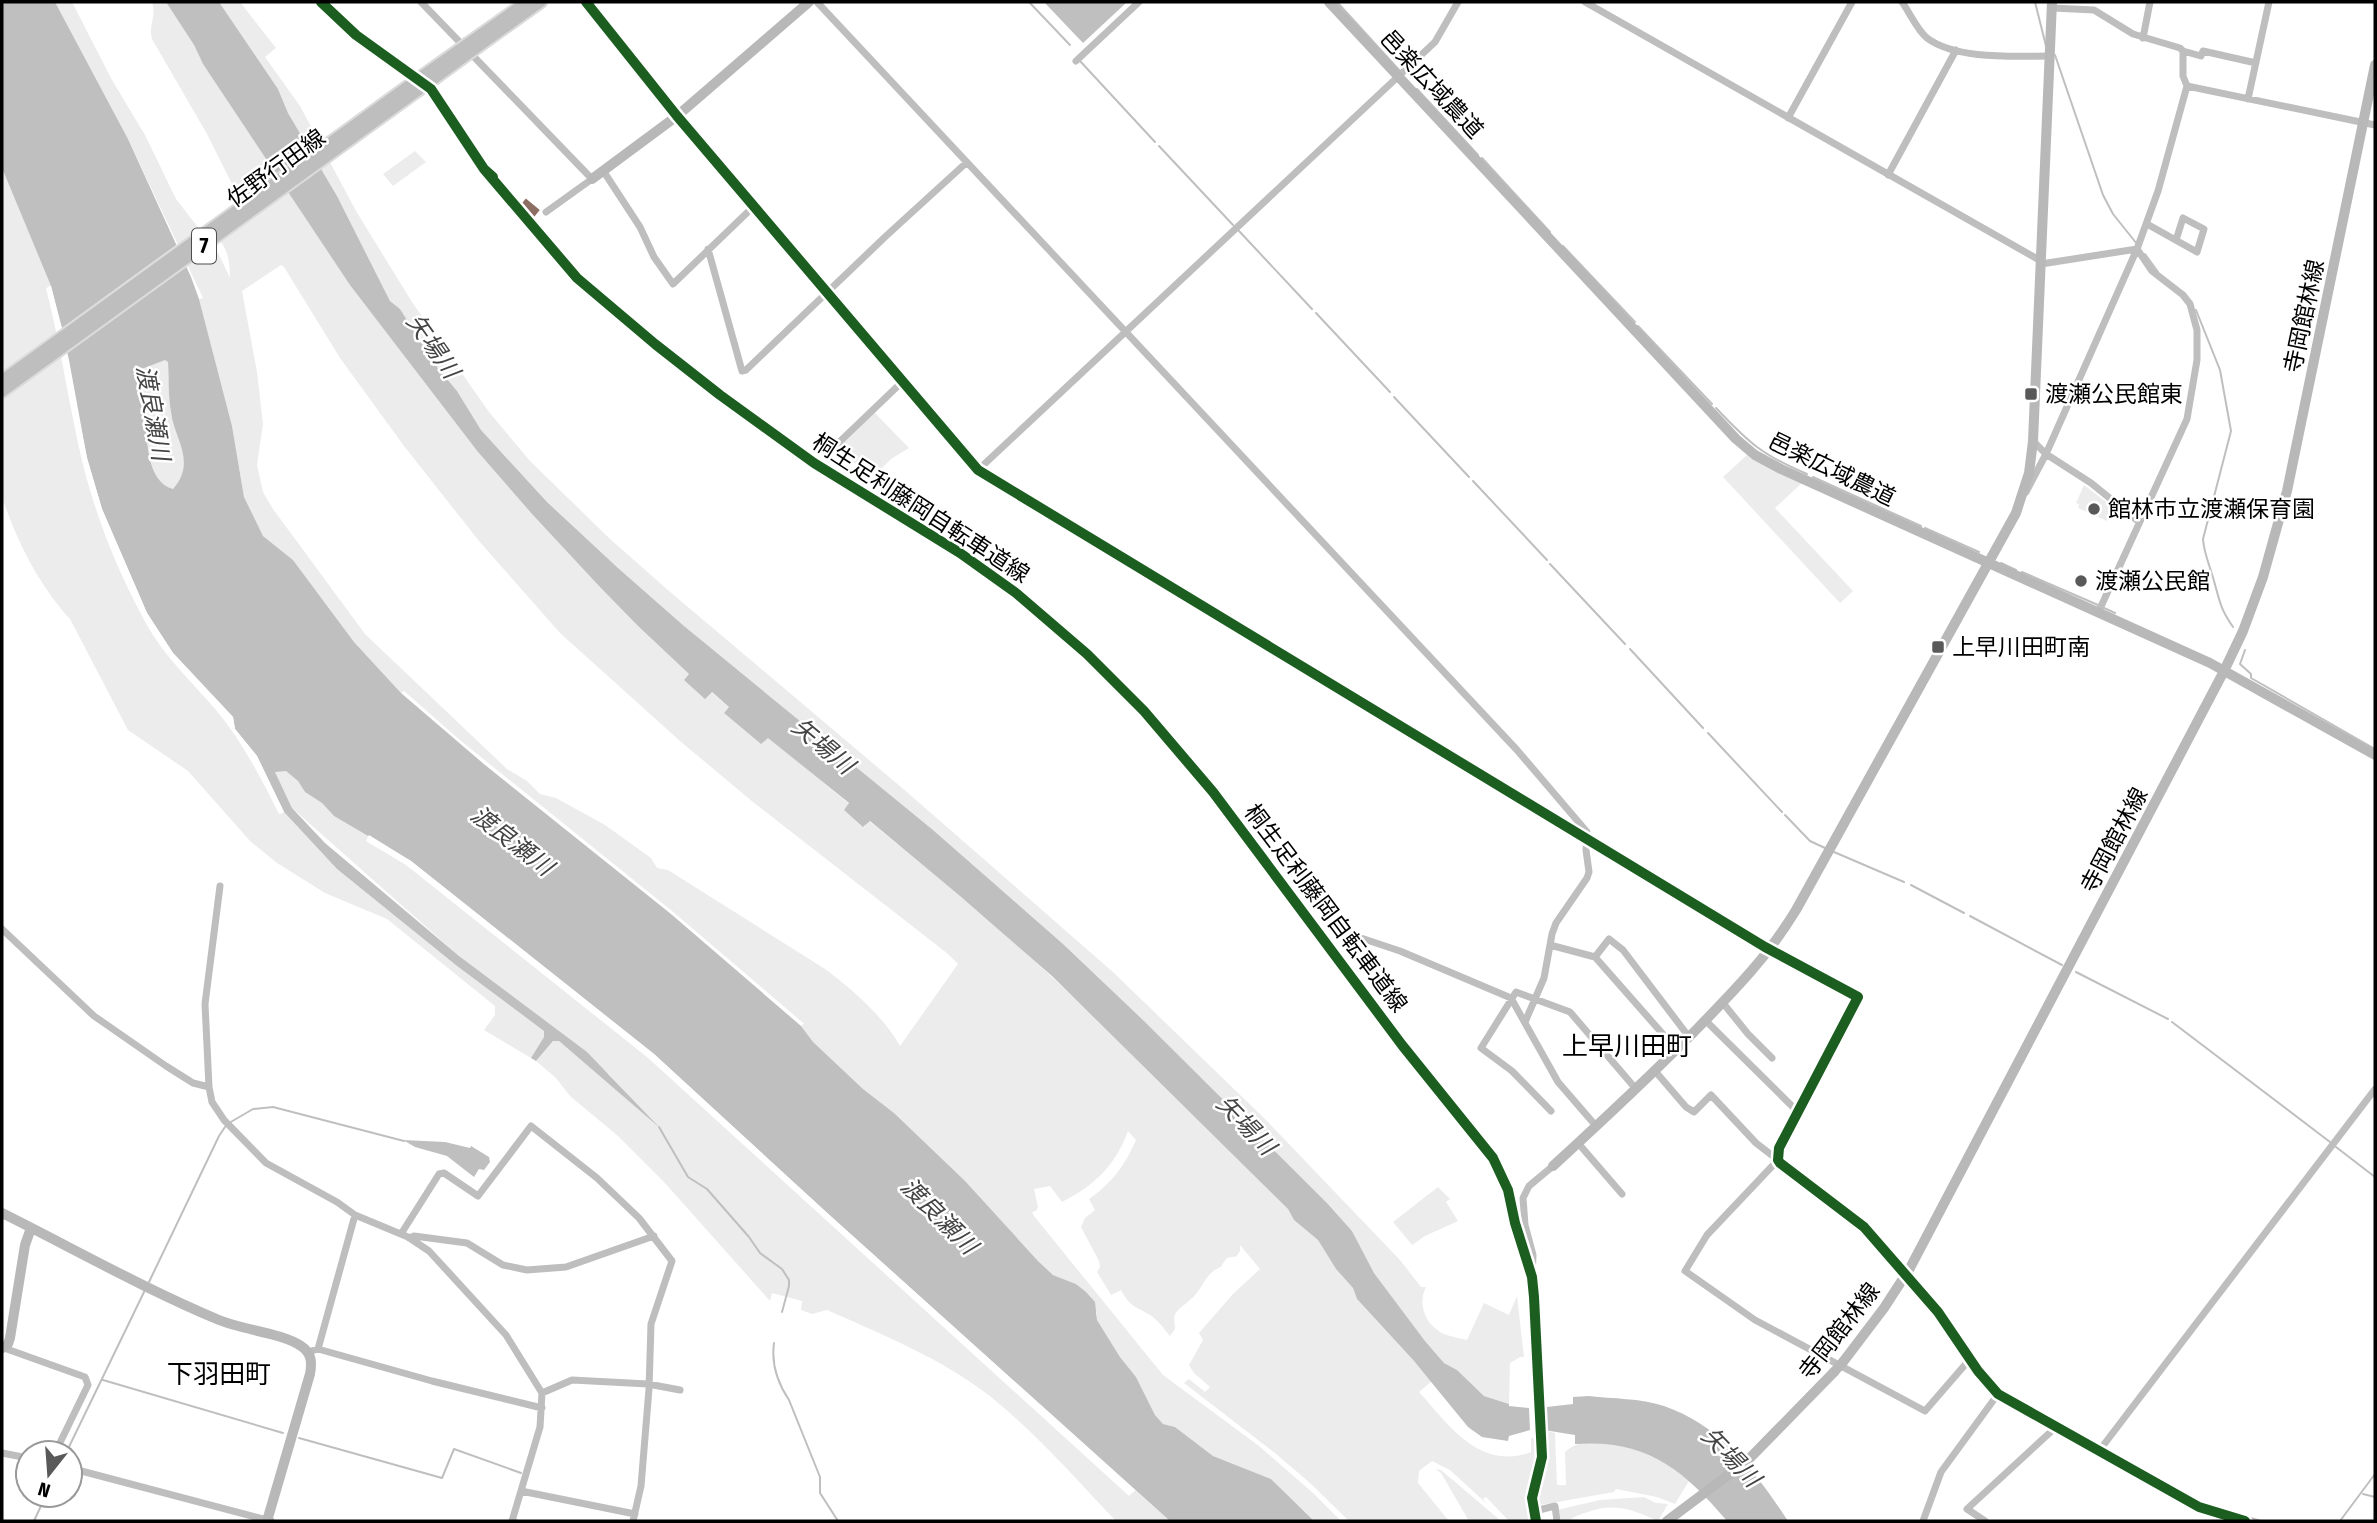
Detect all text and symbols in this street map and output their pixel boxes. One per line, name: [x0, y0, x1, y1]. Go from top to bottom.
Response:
street label: 邑楽広域農道: [1375, 24, 1489, 144]
street label: 佐野行田線: [221, 123, 331, 213]
road number: 7: [192, 229, 216, 264]
street label: 寺岡館林線: [2278, 257, 2330, 375]
water label: 矢場川: [401, 308, 467, 386]
water label: 渡良瀬川: [131, 363, 176, 466]
place label: 渡瀬公民館東: [2045, 380, 2183, 408]
marker: 渡瀬公民館東: [2023, 386, 2039, 402]
street label: 邑楽広域農道: [1764, 426, 1900, 512]
street label: 桐生足利藤岡自転車道線: [807, 427, 1035, 589]
place label: 館林市立渡瀬保育園: [2108, 495, 2315, 523]
marker: 館林市立渡瀬保育園: [2086, 501, 2102, 517]
place label: 渡瀬公民館: [2095, 567, 2210, 595]
marker: 渡瀬公民館: [2073, 573, 2089, 589]
place label: 上早川田町南: [1952, 633, 2090, 661]
marker: 上早川田町南: [1930, 639, 1946, 655]
water label: 矢場川: [786, 712, 862, 782]
street label: 寺岡館林線: [2075, 783, 2153, 897]
street label: 桐生足利藤岡自転車道線: [1239, 799, 1413, 1017]
water label: 渡良瀬川: [466, 800, 561, 883]
district label: 上早川田町: [1562, 1031, 1692, 1062]
water label: 矢場川: [1211, 1089, 1283, 1163]
water label: 渡良瀬川: [895, 1172, 985, 1262]
street label: 寺岡館林線: [1793, 1277, 1885, 1385]
district label: 下羽田町: [167, 1359, 271, 1390]
water label: 矢場川: [1696, 1421, 1768, 1495]
north arrow: [14, 1439, 84, 1509]
text: N: [35, 1477, 53, 1502]

